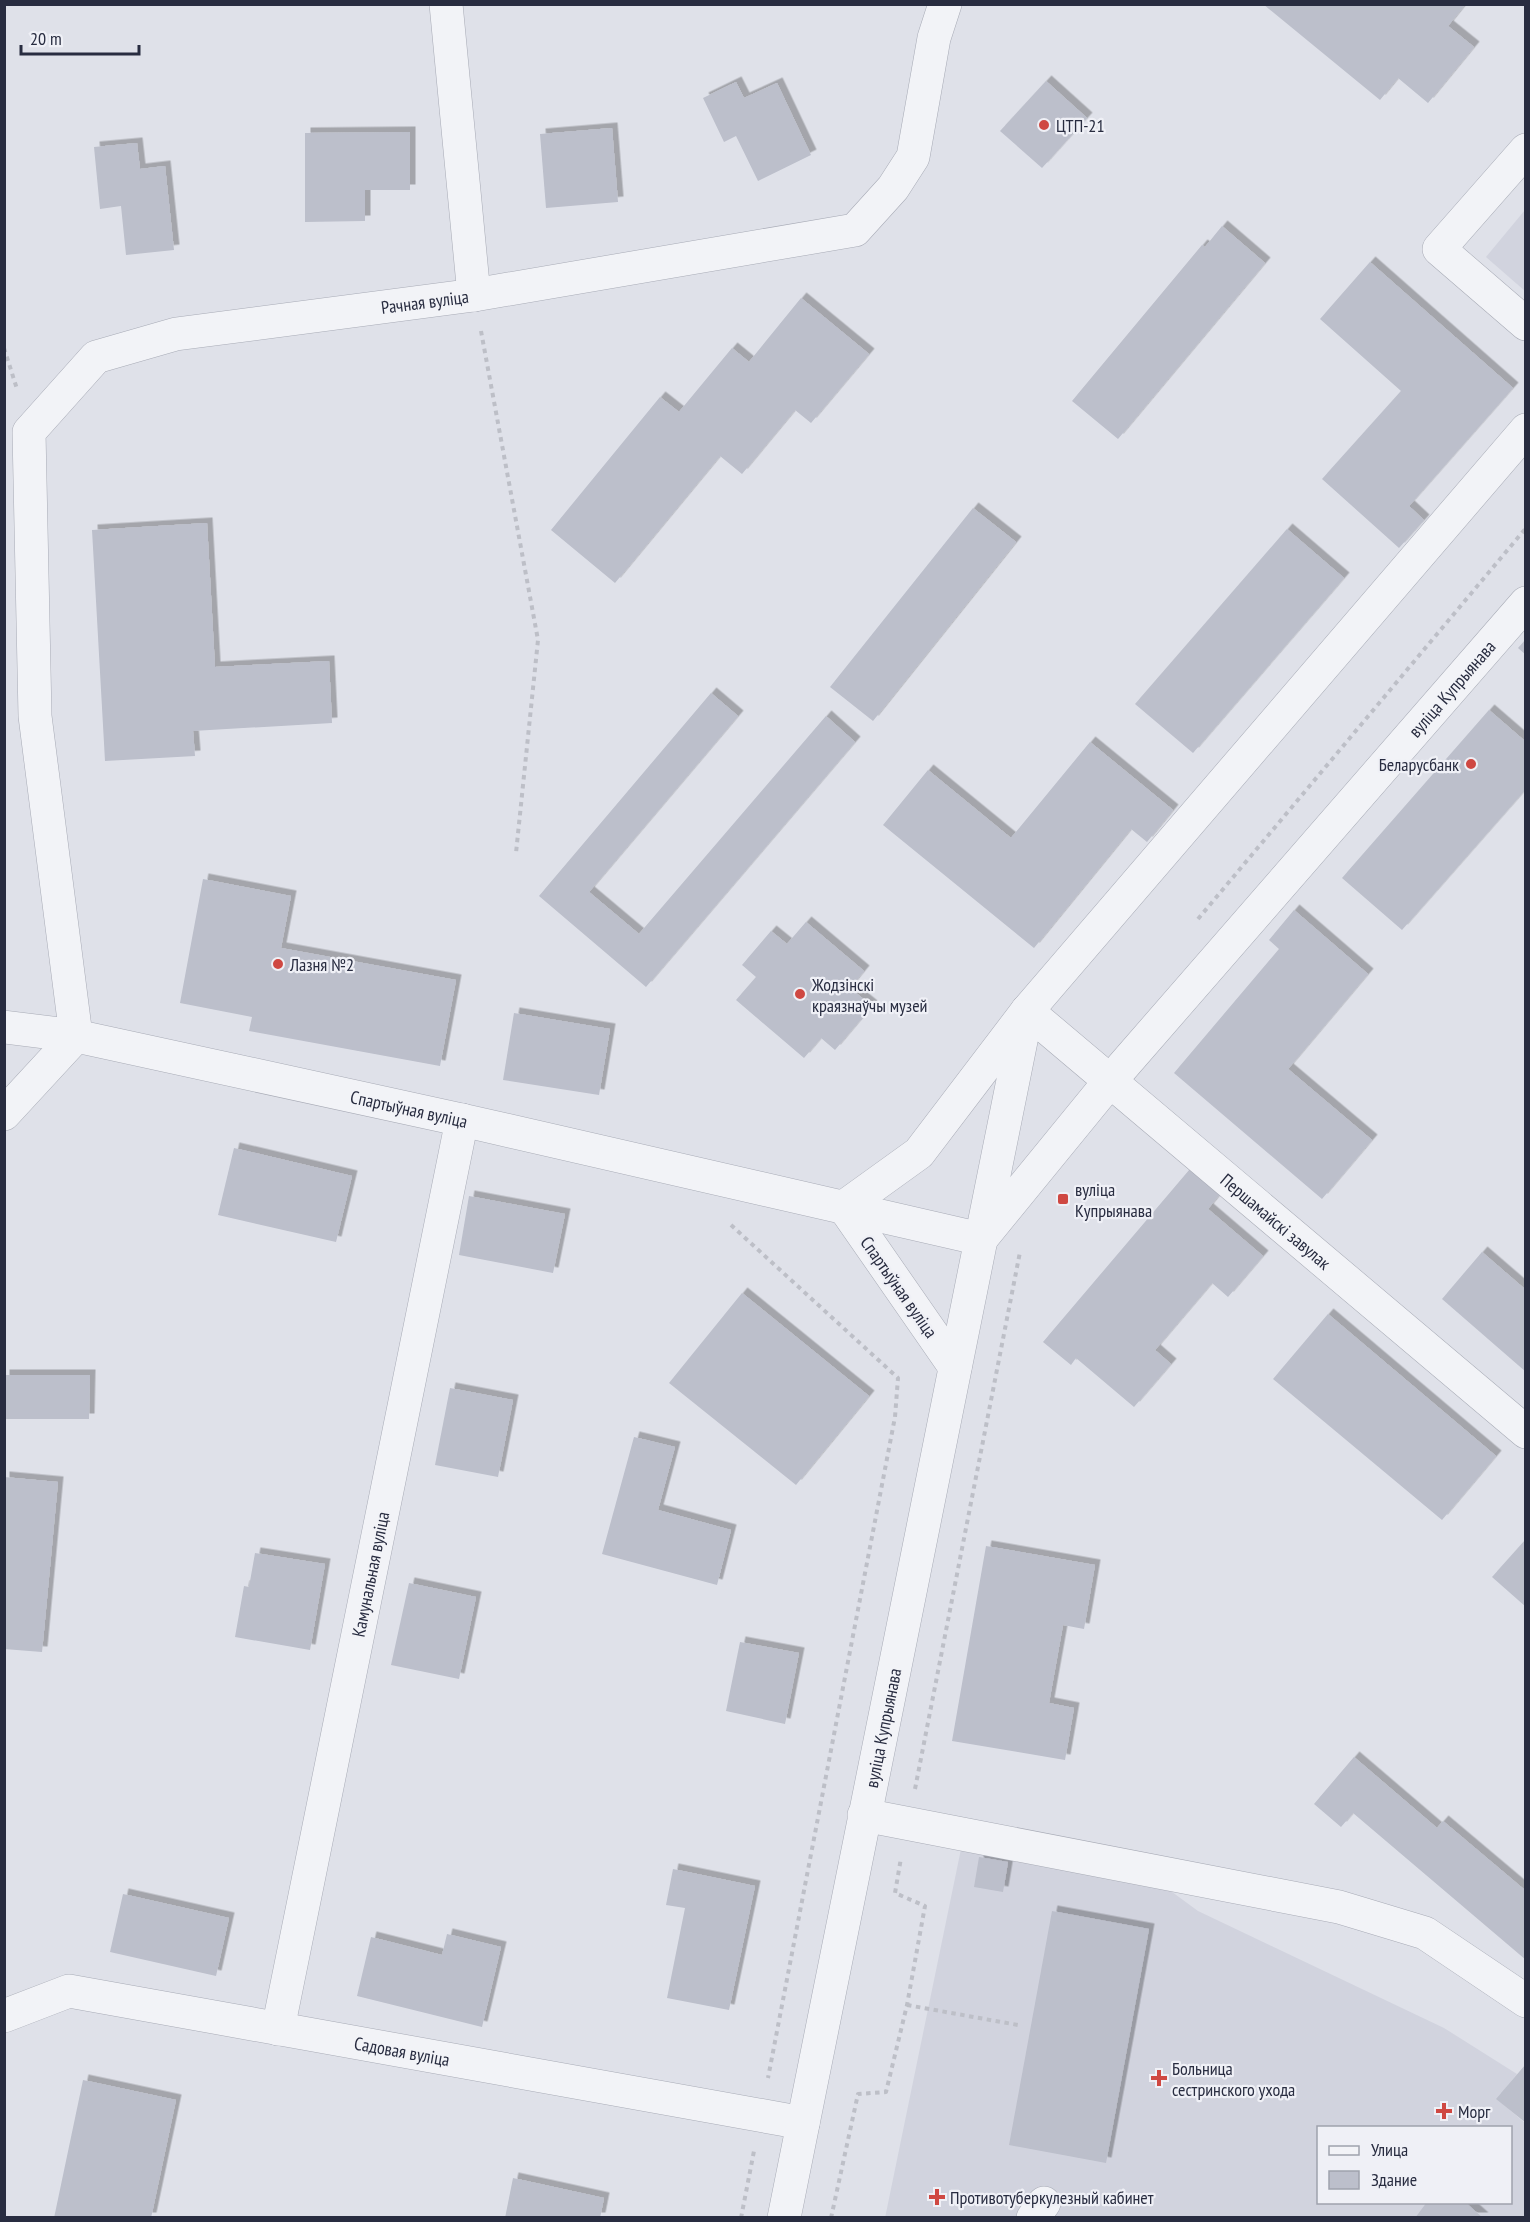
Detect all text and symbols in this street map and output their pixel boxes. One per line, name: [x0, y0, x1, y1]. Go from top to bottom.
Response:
scale bar: [21, 18, 140, 56]
text: 20 m: [30, 27, 62, 50]
place label: ЦТП-21: [1056, 114, 1105, 137]
marker: ЦТП-21: [1037, 118, 1051, 132]
street label: Рачная вуліца: [380, 284, 470, 319]
street label: вуліца Купрыянава: [1403, 635, 1500, 742]
place label: Беларусбанк: [1379, 753, 1459, 776]
marker: Беларусбанк: [1464, 757, 1478, 771]
place label: Лазня №2: [289, 953, 354, 976]
marker: Лазня №2: [271, 957, 285, 971]
place label: Жодзінскі краязнаўчы музей: [811, 973, 928, 1017]
marker: Жодзінскі краязнаўчы музей: [793, 987, 807, 1001]
street label: Спартыўная вуліца: [348, 1085, 470, 1132]
street label: Першамайскі завулак: [1216, 1168, 1336, 1274]
place label: вуліца Купрыянава: [1075, 1178, 1152, 1222]
marker: вуліца Купрыянава: [1056, 1192, 1070, 1206]
street label: Спартыўная вуліца: [855, 1232, 943, 1342]
street label: Камунальная вуліца: [346, 1509, 394, 1639]
street label: вуліца Купрыянава: [859, 1666, 906, 1790]
street label: Садовая вуліца: [352, 2031, 452, 2071]
place label: Больница сестринского ухода: [1172, 2057, 1295, 2101]
marker: Больница сестринского ухода: [1150, 2069, 1168, 2087]
place label: Морг: [1458, 2100, 1491, 2123]
marker: Морг: [1435, 2102, 1453, 2120]
legend: [1317, 2126, 1512, 2204]
text: Улица: [1371, 2138, 1408, 2161]
text: Здание: [1371, 2168, 1417, 2191]
place label: Противотуберкулезный кабинет: [950, 2186, 1154, 2209]
marker: Противотуберкулезный кабинет: [928, 2188, 946, 2206]

